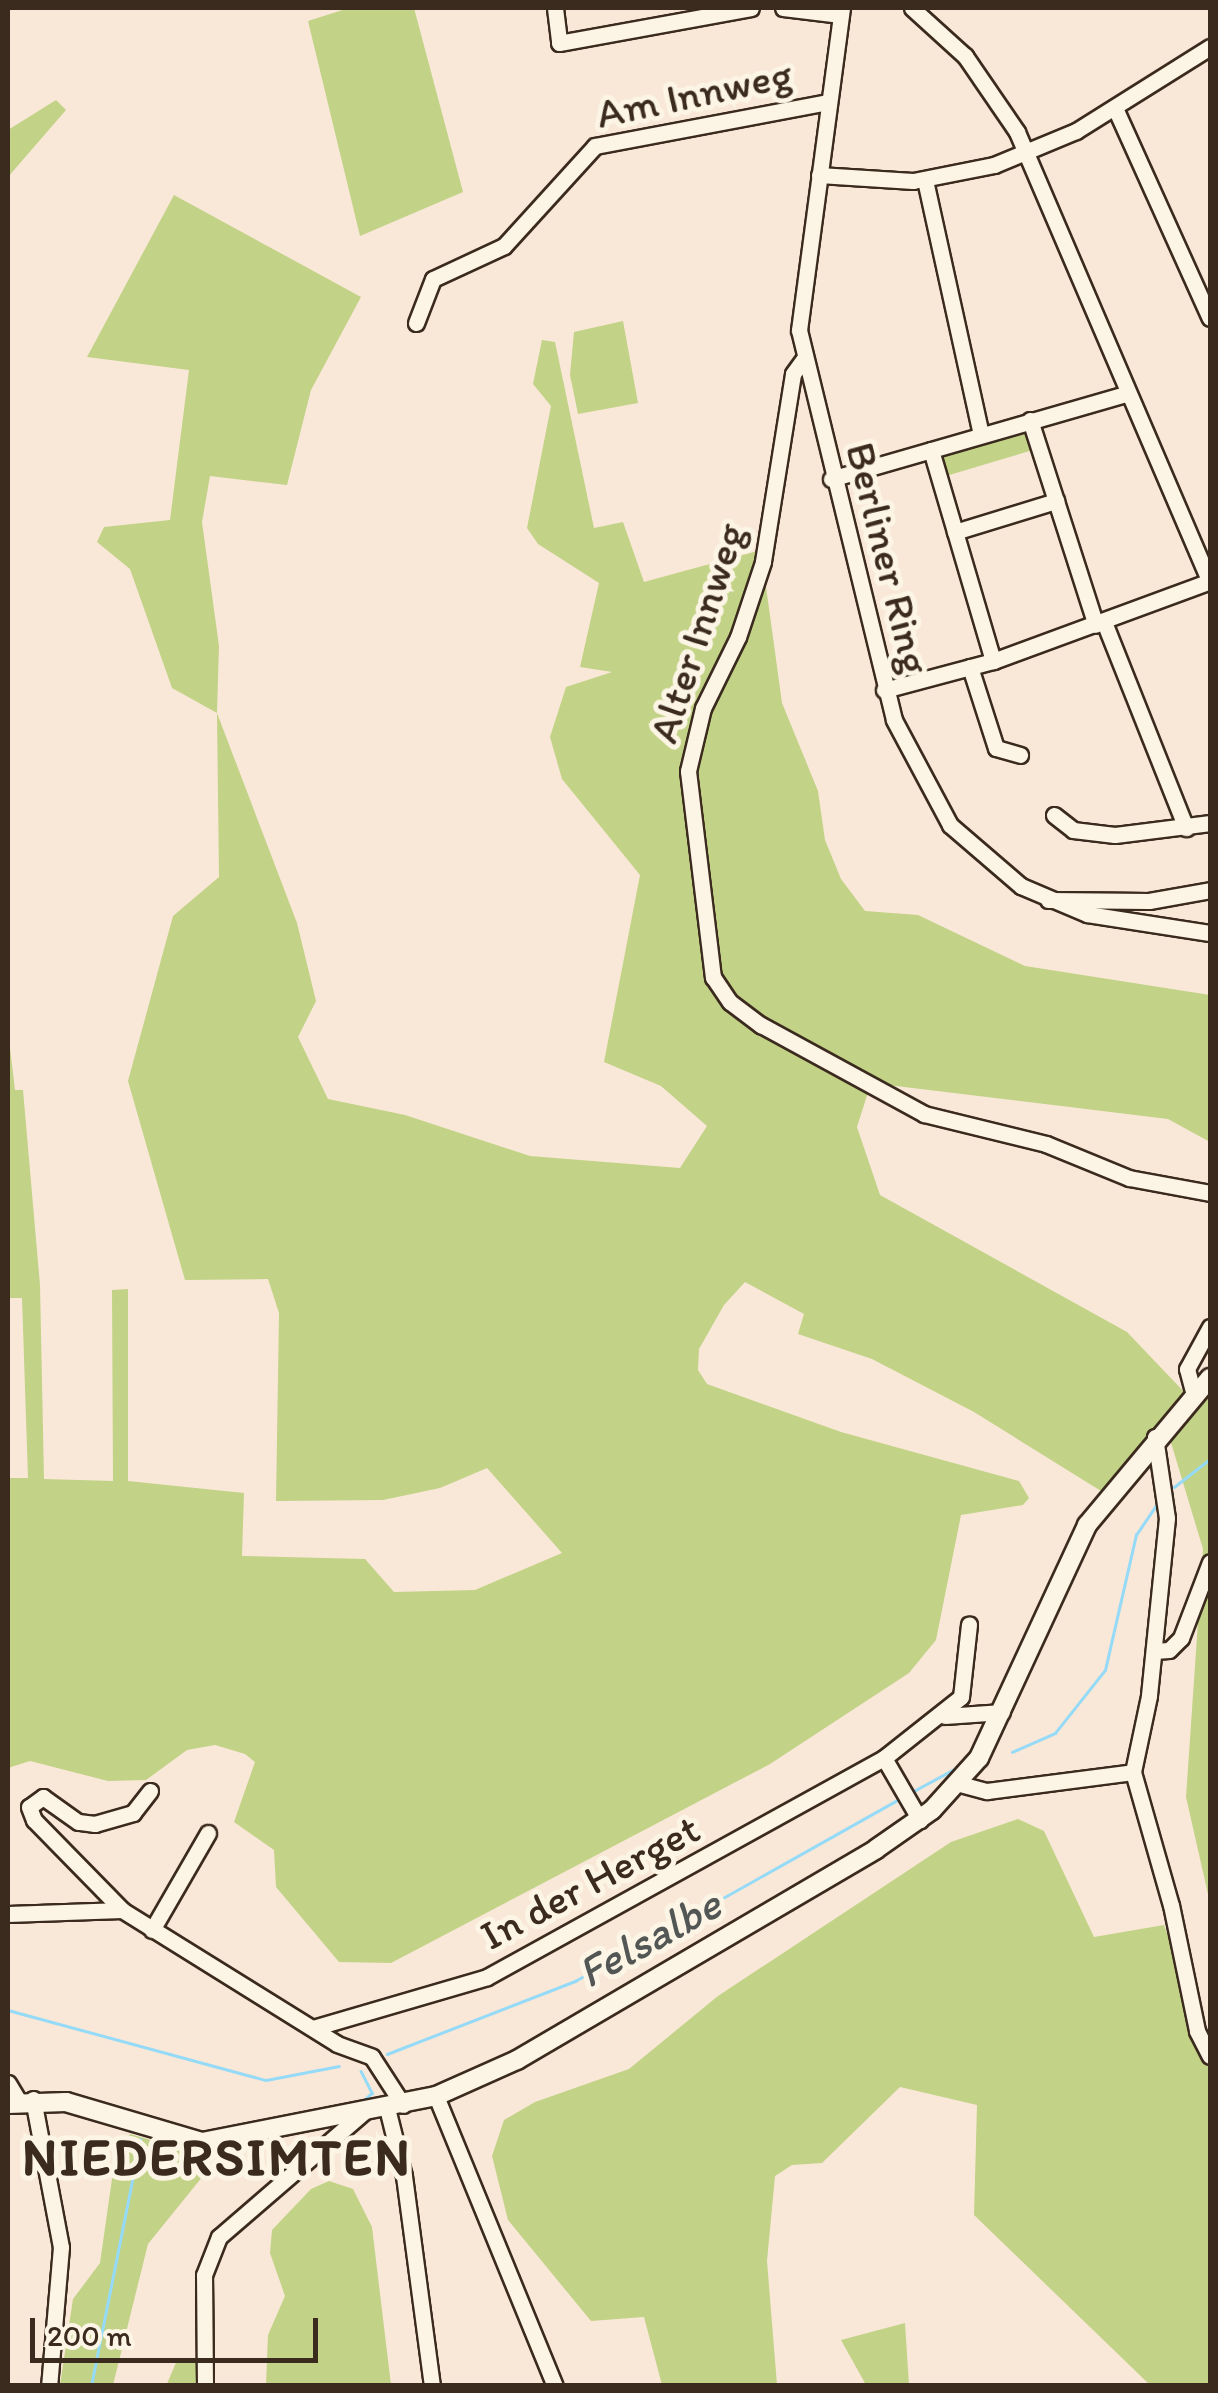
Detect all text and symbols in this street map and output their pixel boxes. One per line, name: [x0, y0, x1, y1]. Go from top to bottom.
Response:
street label: Am Innweg: [589, 48, 799, 140]
street label: Berliner Ring: [835, 437, 941, 679]
street label: Alter Innweg: [637, 515, 757, 751]
street label: In der Herget: [472, 1803, 708, 1961]
water label: Felsalbe: [568, 1877, 730, 1999]
district label: NIEDERSIMTEN: [21, 2127, 413, 2189]
scale bar: [35, 2298, 322, 2360]
text: 200 m: [47, 2317, 132, 2354]

